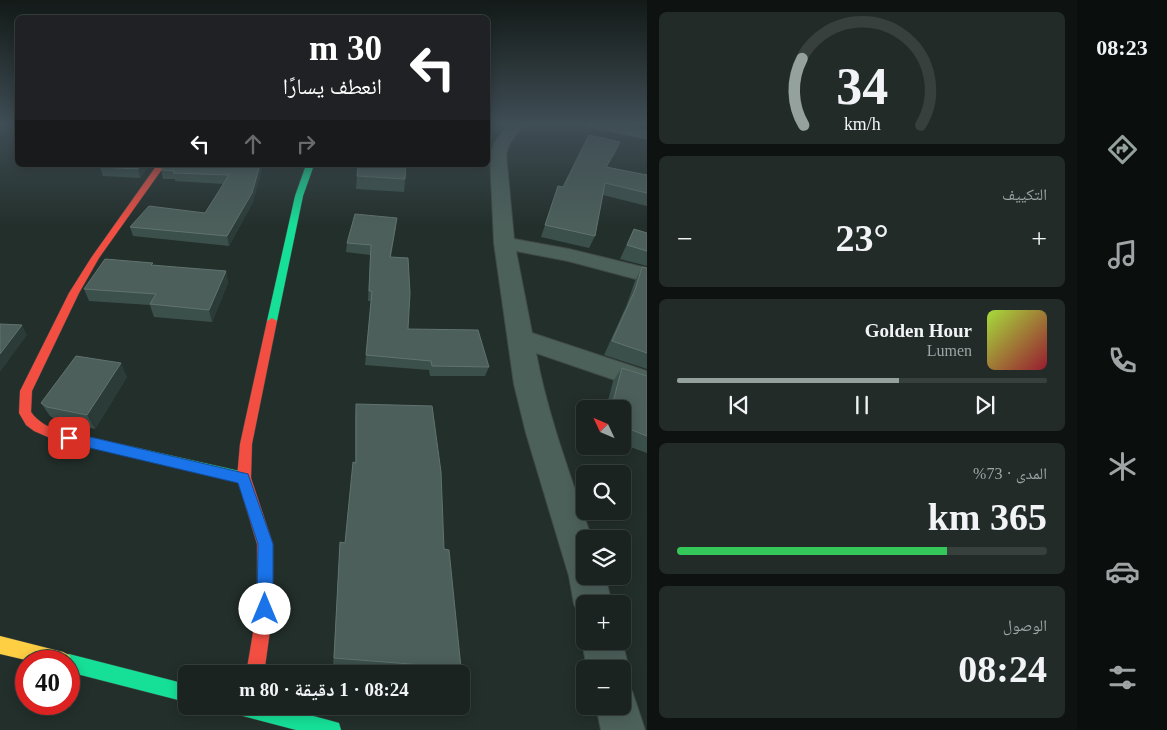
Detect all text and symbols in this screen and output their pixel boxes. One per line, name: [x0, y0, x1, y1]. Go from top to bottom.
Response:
text: 30 m: [309, 29, 382, 68]
icon: left: [400, 35, 465, 100]
text: 08:23: [1096, 35, 1148, 60]
text: 34: [836, 58, 888, 115]
text: انعطف يسارًا: [283, 74, 382, 99]
text: km/h: [844, 114, 880, 134]
icon: left: [186, 130, 214, 158]
icon: ahead: [239, 130, 267, 158]
icon: right: [292, 130, 320, 158]
icon: directions: [1105, 132, 1140, 167]
text: التكييف: [1002, 186, 1047, 203]
text: 23°: [835, 217, 889, 259]
text: −: [677, 223, 693, 254]
text: +: [1031, 223, 1047, 254]
icon: music: [1105, 237, 1140, 272]
text: Golden Hour: [865, 320, 972, 341]
text: Lumen: [927, 342, 972, 359]
icon: phone: [1105, 343, 1140, 378]
icon: previous: [725, 391, 753, 419]
icon: pause: [848, 391, 876, 419]
icon: next: [971, 391, 999, 419]
north arrow: [576, 400, 631, 455]
map controls: [576, 400, 631, 715]
pin: [48, 417, 90, 459]
icon: arrive: [55, 424, 83, 452]
icon: climate: [1105, 449, 1140, 484]
button: search: [576, 465, 631, 520]
text: المدى · 73%: [973, 465, 1047, 482]
text: 365 km: [928, 496, 1047, 538]
button: layers: [576, 530, 631, 585]
icon: car: [1105, 554, 1140, 589]
position arrow: [238, 582, 290, 634]
button: +: [576, 595, 631, 650]
text: الوصول: [1003, 617, 1047, 634]
text: 08:24: [958, 648, 1047, 690]
speed limit sign: 40: [15, 650, 80, 715]
button: −: [576, 660, 631, 715]
icon: filters: [1105, 660, 1140, 695]
text: 08:24 · 1 دقيقة · 80 m: [239, 679, 409, 700]

